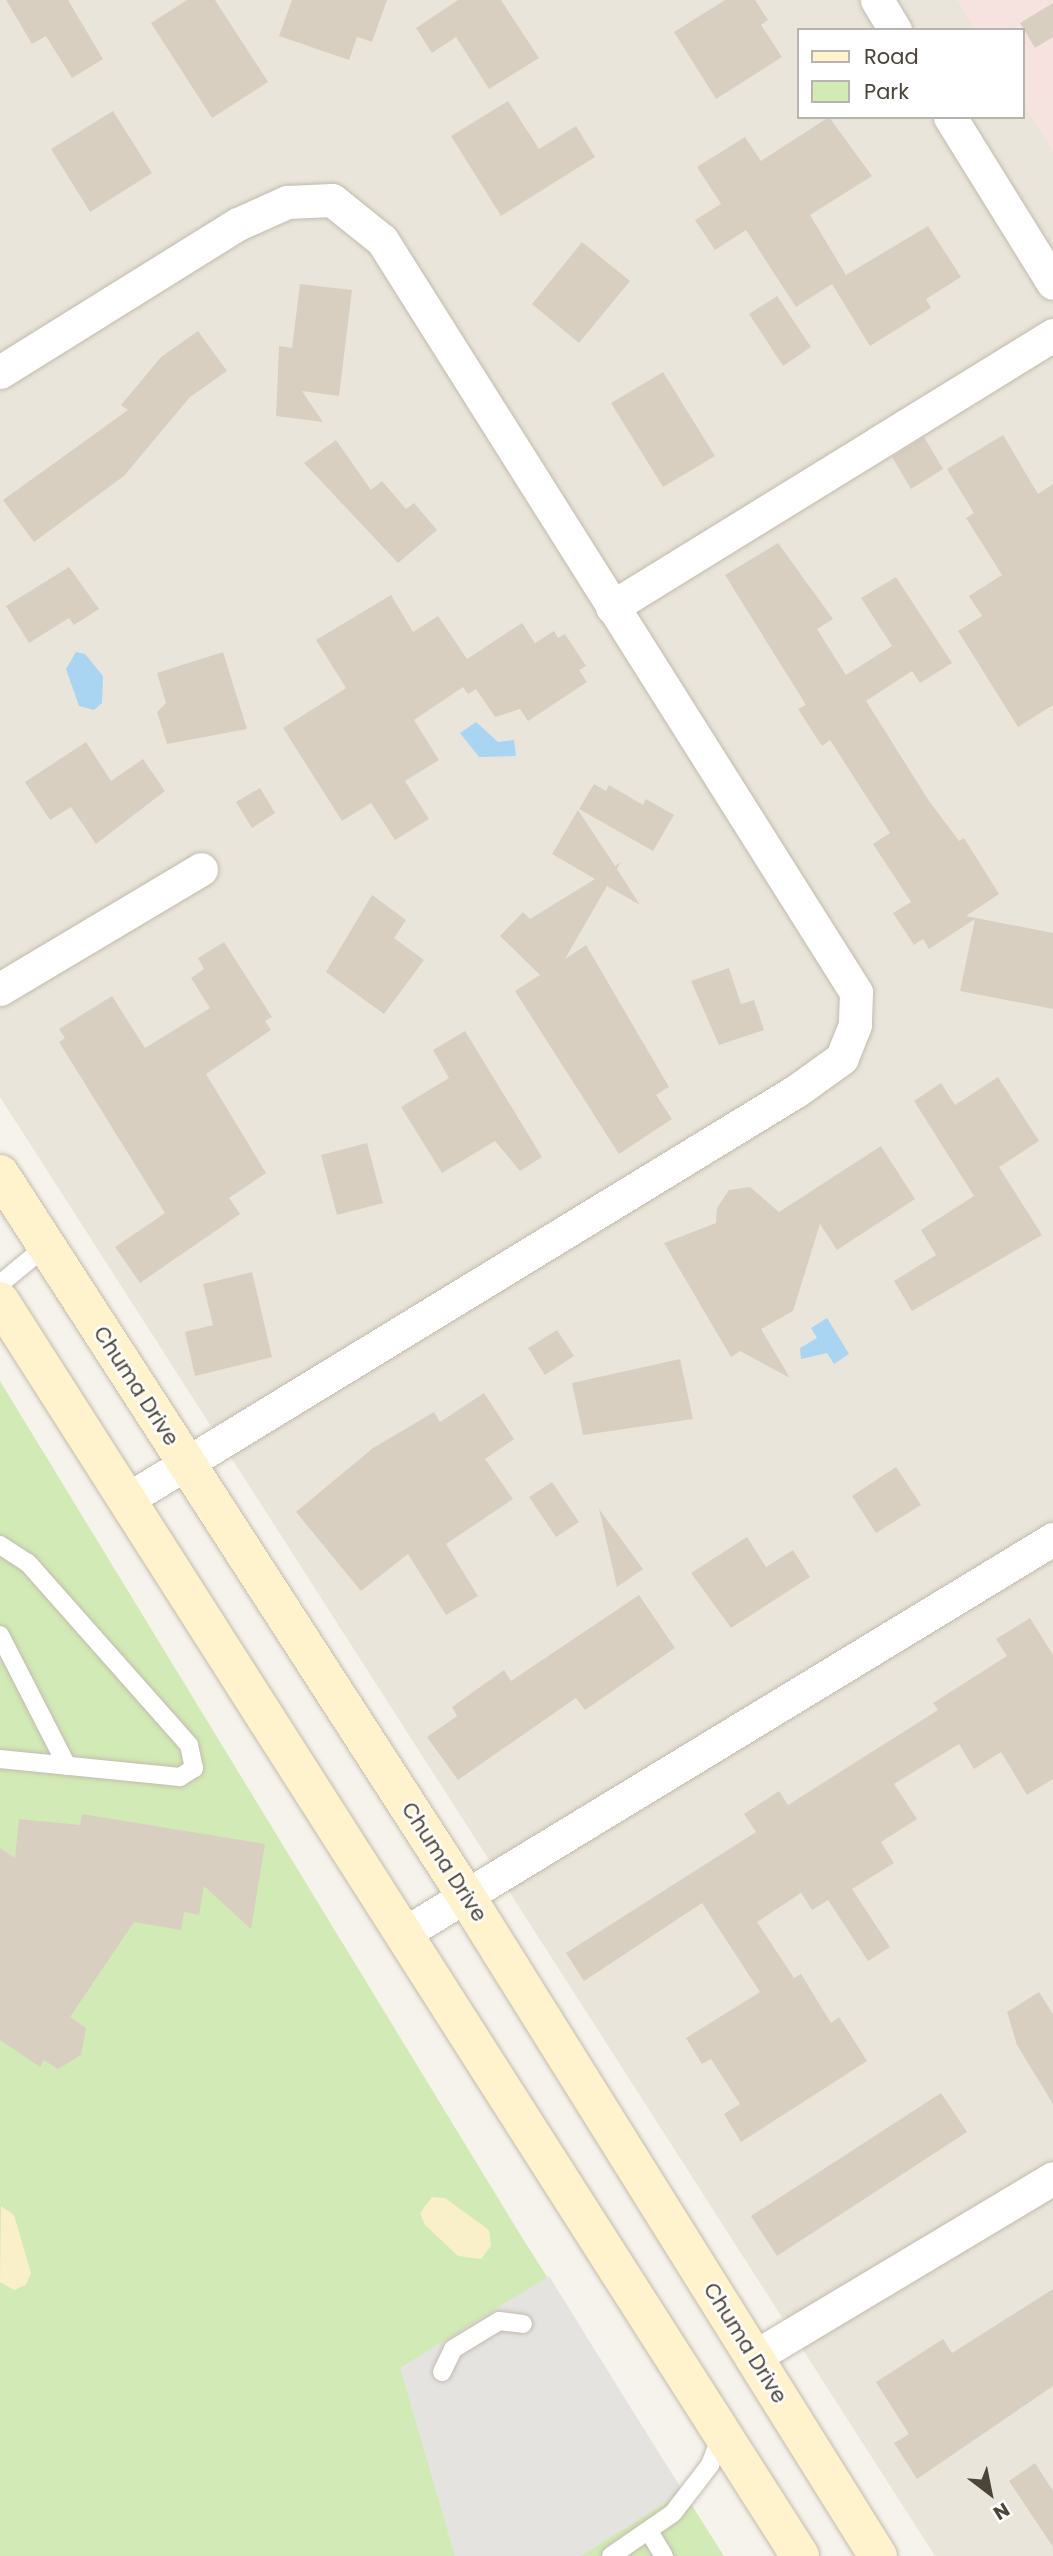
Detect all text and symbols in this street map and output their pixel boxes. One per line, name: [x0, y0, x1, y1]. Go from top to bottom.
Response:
legend: [797, 28, 1025, 119]
text: Road: [864, 42, 919, 71]
text: Park: [864, 77, 909, 106]
street label: Chuma Drive: [88, 1322, 184, 1450]
street label: Chuma Drive: [396, 1798, 492, 1926]
street label: Chuma Drive: [698, 2278, 792, 2408]
north arrow: [955, 2458, 1025, 2528]
text: N: [988, 2496, 1015, 2526]

